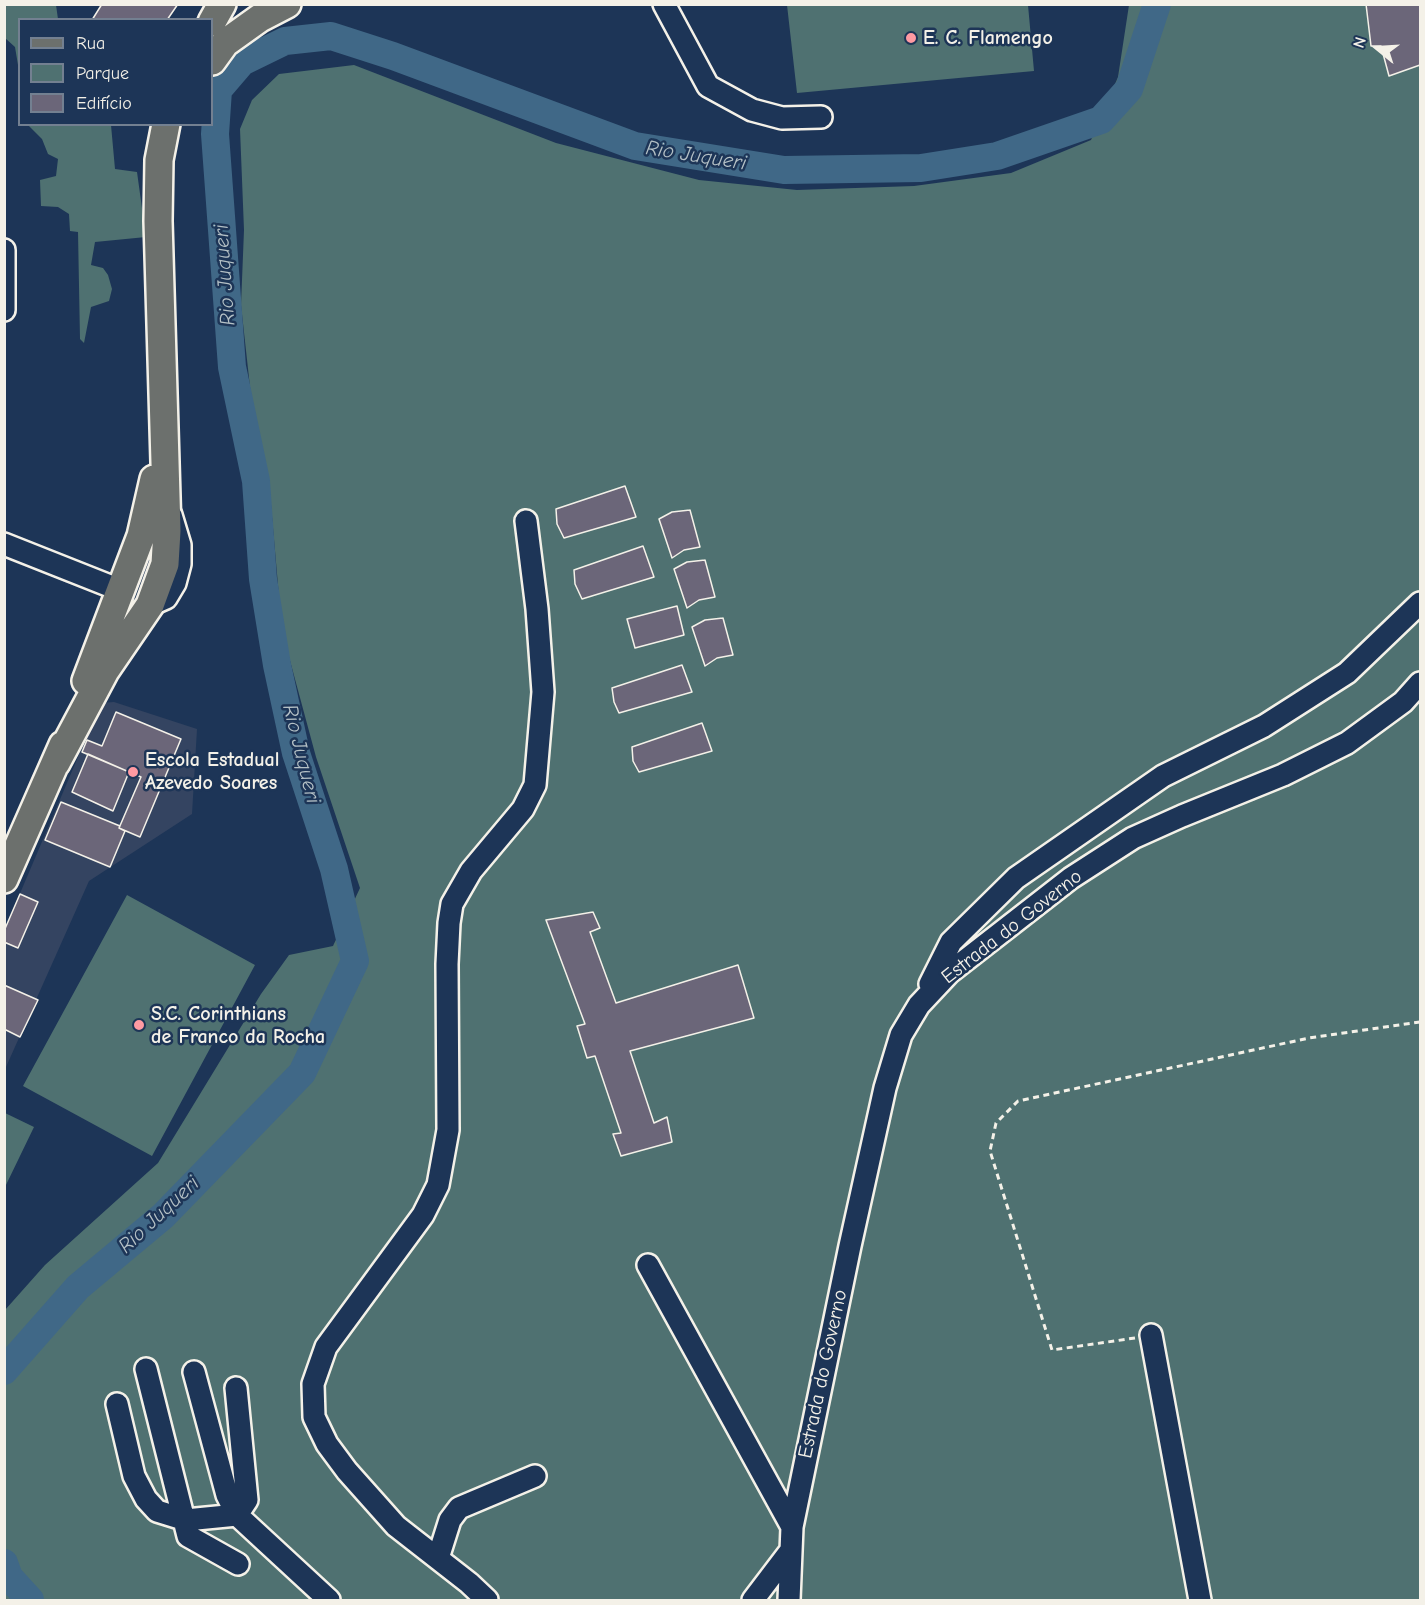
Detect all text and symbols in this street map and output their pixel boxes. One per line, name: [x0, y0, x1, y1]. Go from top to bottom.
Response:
legend: [18, 18, 213, 126]
north arrow: [1347, 18, 1407, 78]
place label: E. C. Flamengo: [923, 26, 1053, 50]
marker: E. C. Flamengo: [904, 31, 918, 45]
text: Rua: [76, 33, 105, 54]
text: N: [1350, 35, 1370, 50]
text: Parque: [76, 63, 129, 84]
text: Edifício: [76, 93, 132, 114]
water label: Rio Juqueri: [644, 136, 748, 176]
water label: Rio Juqueri: [209, 223, 241, 327]
water label: Rio Juqueri: [276, 702, 326, 806]
place label: Escola Estadual Azevedo Soares: [145, 748, 279, 795]
marker: Escola Estadual Azevedo Soares: [126, 765, 140, 779]
street label: Estrada do Governo: [937, 865, 1087, 989]
place label: S.C. Corinthians de Franco da Rocha: [151, 1002, 325, 1049]
marker: S.C. Corinthians de Franco da Rocha: [132, 1018, 146, 1032]
water label: Rio Juqueri: [113, 1171, 205, 1259]
street label: Estrada do Governo: [793, 1288, 853, 1460]

